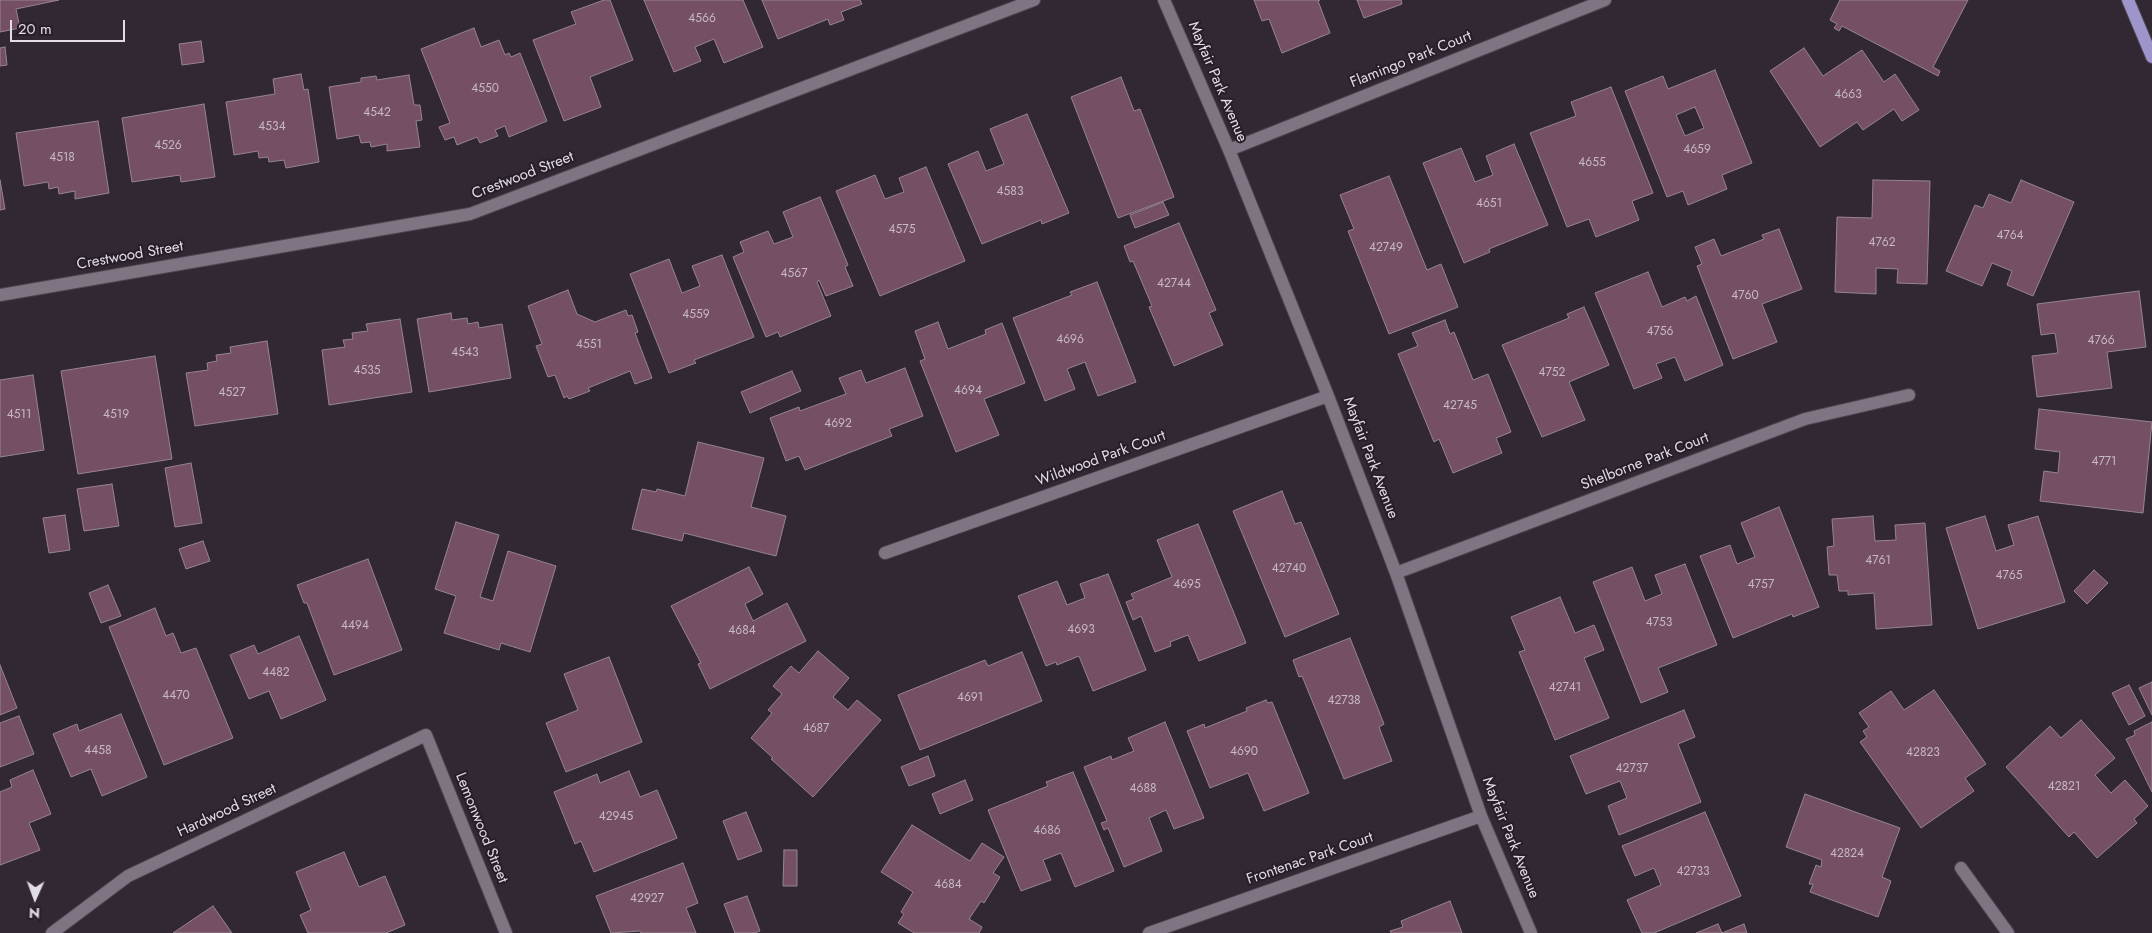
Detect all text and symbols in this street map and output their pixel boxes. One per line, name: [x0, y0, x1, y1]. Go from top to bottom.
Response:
scale bar: [12, 10, 128, 42]
house number: 4566: [688, 12, 716, 26]
text: 20 m: [18, 18, 52, 40]
street label: Mayfair Park Avenue: [1184, 19, 1250, 145]
street label: Flamingo Park Court: [1348, 27, 1474, 93]
house number: 4550: [471, 82, 499, 96]
house number: 4663: [1834, 88, 1862, 102]
house number: 4542: [363, 106, 391, 120]
house number: 4534: [258, 120, 286, 134]
house number: 4526: [154, 139, 182, 153]
house number: 4659: [1683, 143, 1711, 157]
street label: Crestwood Street: [469, 148, 577, 204]
house number: 4518: [49, 151, 75, 165]
house number: 4655: [1578, 156, 1606, 170]
house number: 4583: [997, 185, 1023, 199]
house number: 4651: [1476, 197, 1502, 211]
house number: 4575: [889, 223, 915, 237]
house number: 4764: [1996, 229, 2024, 243]
house number: 4762: [1868, 236, 1896, 250]
street label: Crestwood Street: [75, 238, 185, 274]
house number: 42749: [1369, 241, 1403, 255]
house number: 4567: [781, 267, 807, 281]
house number: 42744: [1157, 277, 1191, 291]
house number: 4760: [1731, 289, 1759, 303]
house number: 4559: [682, 308, 710, 322]
house number: 4756: [1647, 325, 1673, 339]
house number: 4696: [1056, 333, 1084, 347]
house number: 4766: [2087, 334, 2115, 348]
house number: 4551: [576, 338, 602, 352]
house number: 4543: [451, 346, 479, 360]
house number: 4535: [353, 364, 381, 378]
house number: 4752: [1539, 366, 1565, 380]
house number: 4694: [954, 384, 982, 398]
house number: 4527: [219, 386, 245, 400]
street label: Mayfair Park Avenue: [1339, 395, 1401, 521]
house number: 42745: [1443, 399, 1477, 413]
house number: 4511: [7, 408, 31, 422]
house number: 4519: [103, 408, 129, 422]
house number: 4692: [824, 417, 852, 431]
street label: Wildwood Park Court: [1034, 427, 1168, 491]
street label: Shelborne Park Court: [1578, 429, 1712, 495]
house number: 4771: [2092, 455, 2116, 469]
house number: 4761: [1865, 554, 1891, 568]
house number: 42740: [1272, 562, 1306, 576]
house number: 4765: [1996, 569, 2022, 583]
house number: 4695: [1173, 578, 1201, 592]
house number: 4757: [1748, 578, 1774, 592]
house number: 4753: [1646, 616, 1672, 630]
house number: 4494: [341, 619, 369, 633]
house number: 4693: [1067, 623, 1095, 637]
house number: 4684: [728, 624, 756, 638]
house number: 4482: [262, 666, 290, 680]
house number: 42741: [1549, 681, 1581, 695]
house number: 4470: [162, 689, 190, 703]
house number: 4691: [957, 691, 983, 705]
house number: 42738: [1327, 694, 1361, 708]
house number: 4687: [803, 722, 829, 736]
house number: 4458: [84, 744, 112, 758]
house number: 4690: [1230, 745, 1258, 759]
house number: 42823: [1906, 746, 1940, 760]
house number: 42737: [1616, 762, 1648, 776]
street label: Lemonwood Street: [451, 770, 511, 886]
street label: Mayfair Park Avenue: [1478, 775, 1542, 901]
street label: Hardwood Street: [175, 780, 279, 842]
house number: 42821: [2048, 780, 2080, 794]
house number: 4688: [1129, 782, 1157, 796]
house number: 42945: [599, 810, 633, 824]
house number: 4686: [1033, 824, 1061, 838]
street label: Frontenac Park Court: [1244, 829, 1376, 889]
house number: 42824: [1830, 847, 1864, 861]
house number: 42733: [1676, 865, 1710, 879]
north arrow: [10, 873, 60, 923]
house number: 4684: [934, 878, 962, 892]
house number: 42927: [630, 892, 664, 906]
text: N: [29, 903, 40, 923]

